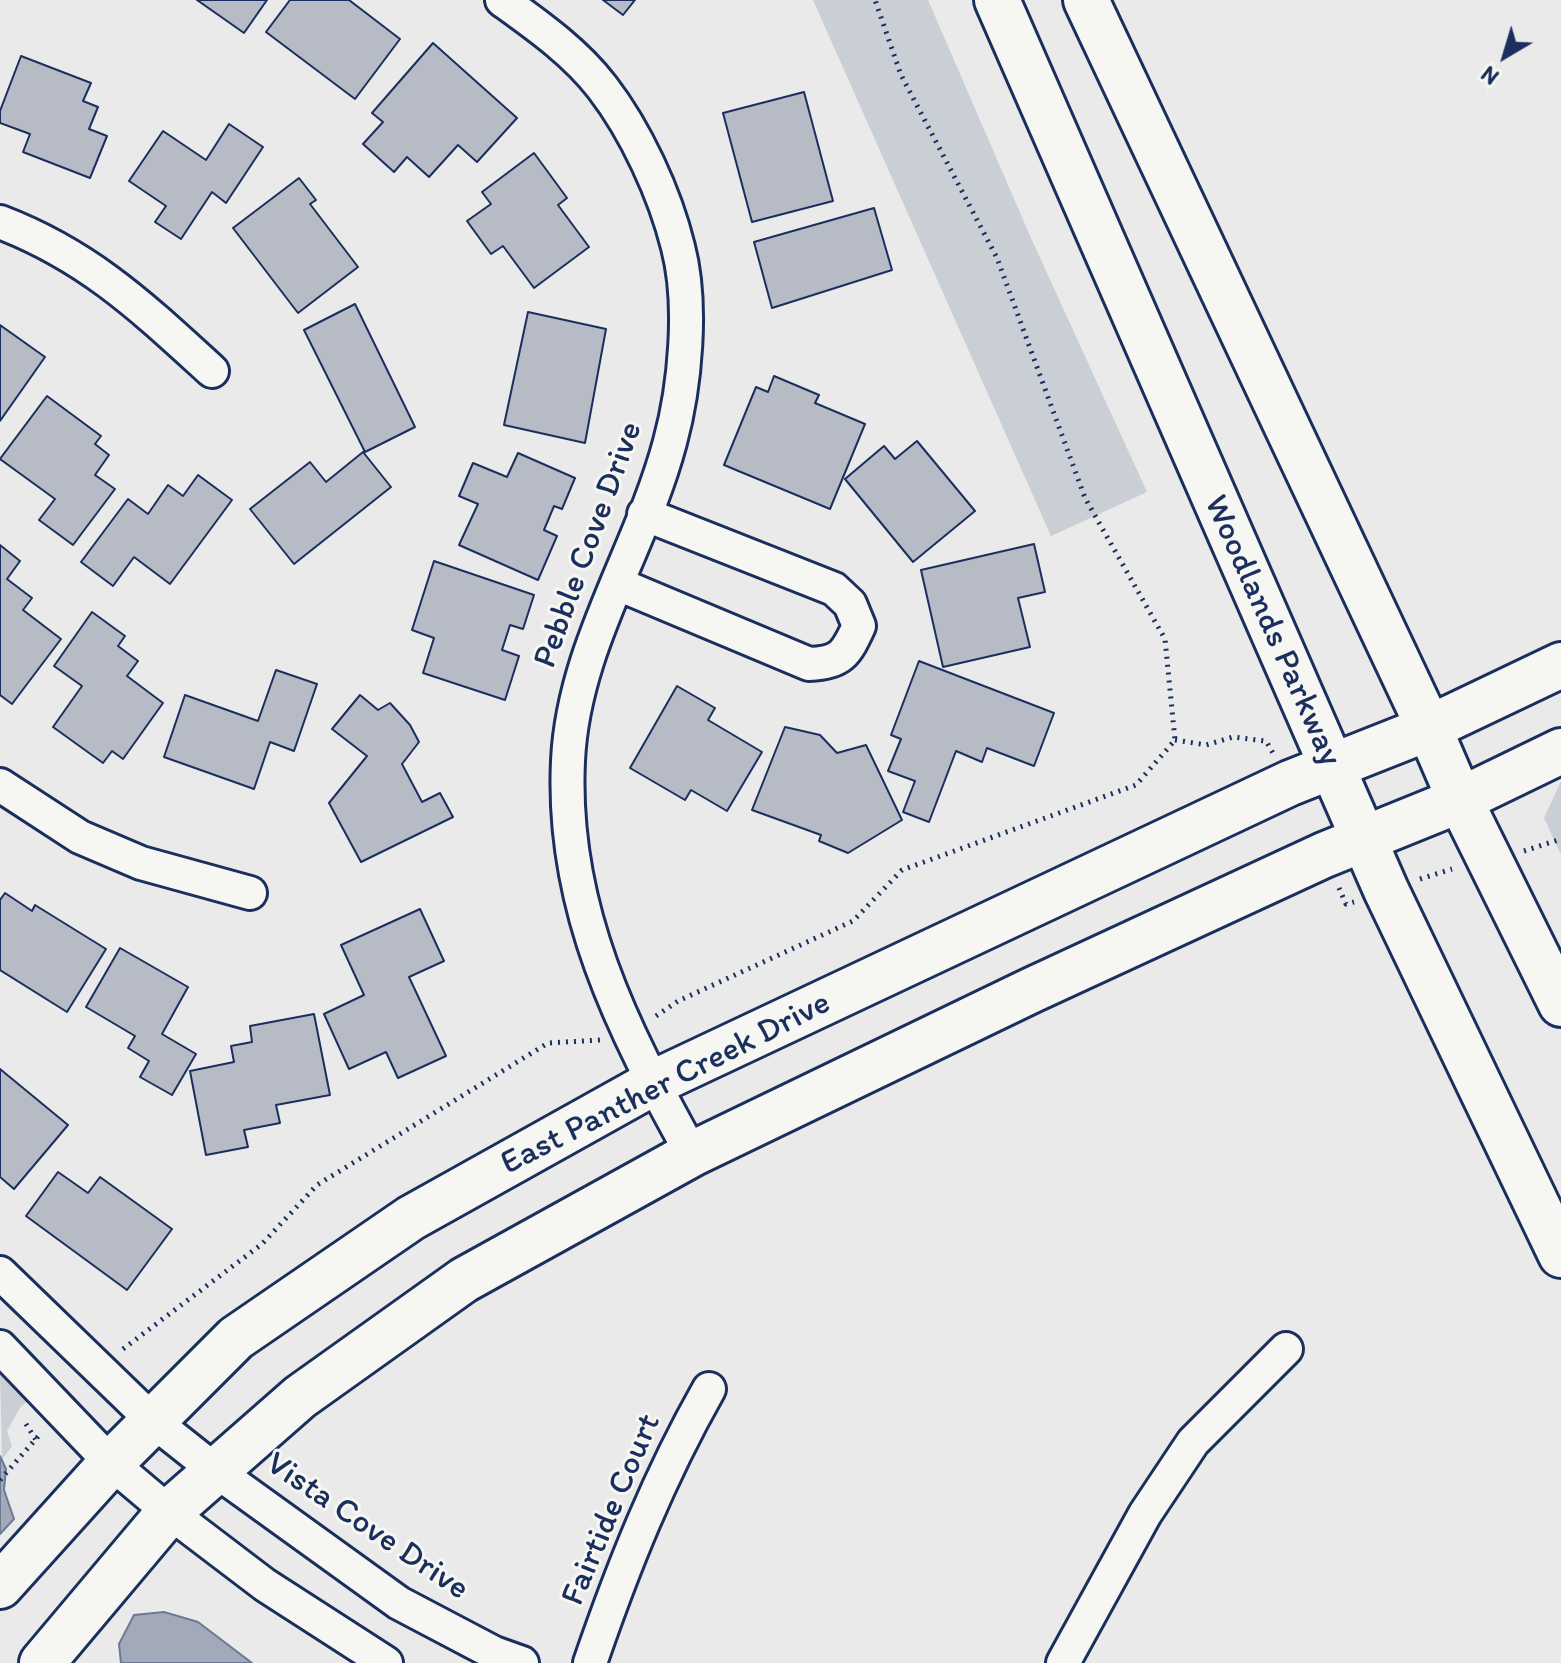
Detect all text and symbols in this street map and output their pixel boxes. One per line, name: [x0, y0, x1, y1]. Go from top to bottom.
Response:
north arrow: [1465, 16, 1545, 96]
text: N: [1476, 60, 1504, 91]
street label: Pebble Cove Drive: [526, 416, 652, 674]
street label: Woodlands Parkway: [1194, 489, 1350, 773]
street label: East Panther Creek Drive: [494, 983, 838, 1185]
street label: Fairtide Court: [553, 1408, 671, 1612]
street label: Vista Cove Drive: [258, 1444, 476, 1610]

